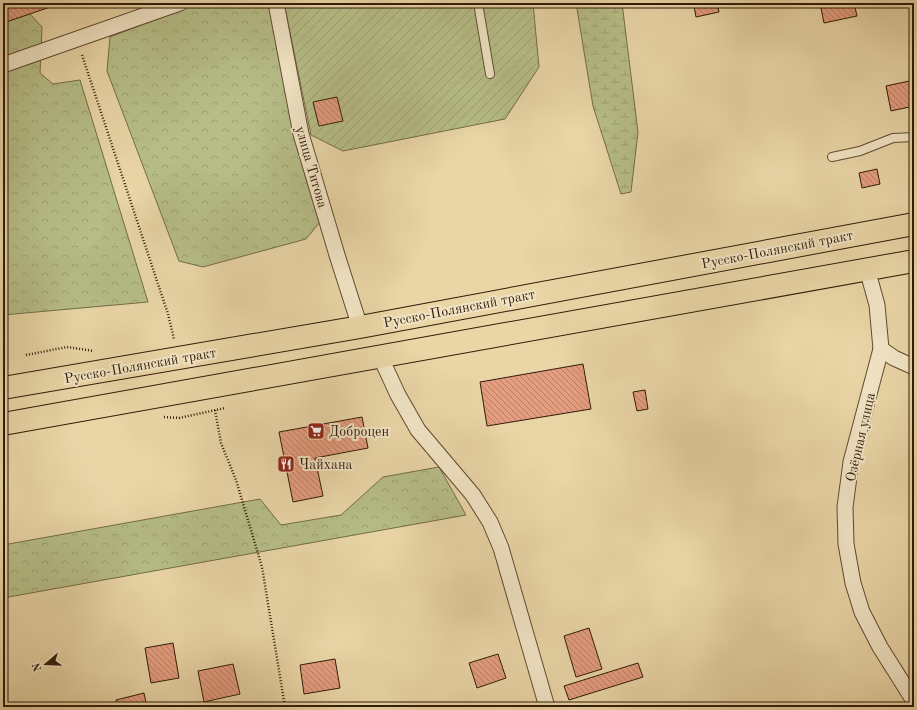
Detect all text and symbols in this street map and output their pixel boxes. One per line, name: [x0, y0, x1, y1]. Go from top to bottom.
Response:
street label: улица Титова: [293, 125, 329, 210]
street label: Русско-Полянский тракт: [700, 228, 855, 272]
street label: Русско-Полянский тракт: [382, 287, 537, 331]
street label: Русско-Полянский тракт: [63, 346, 218, 386]
street label: Озёрная улица: [844, 391, 878, 483]
supermarket icon: Доброцен: [306, 421, 326, 441]
place label: Доброцен: [329, 425, 390, 439]
restaurant icon: Чайхана: [276, 454, 296, 474]
place label: Чайхана: [299, 458, 353, 472]
north arrow: [26, 644, 66, 684]
text: N: [31, 660, 45, 673]

